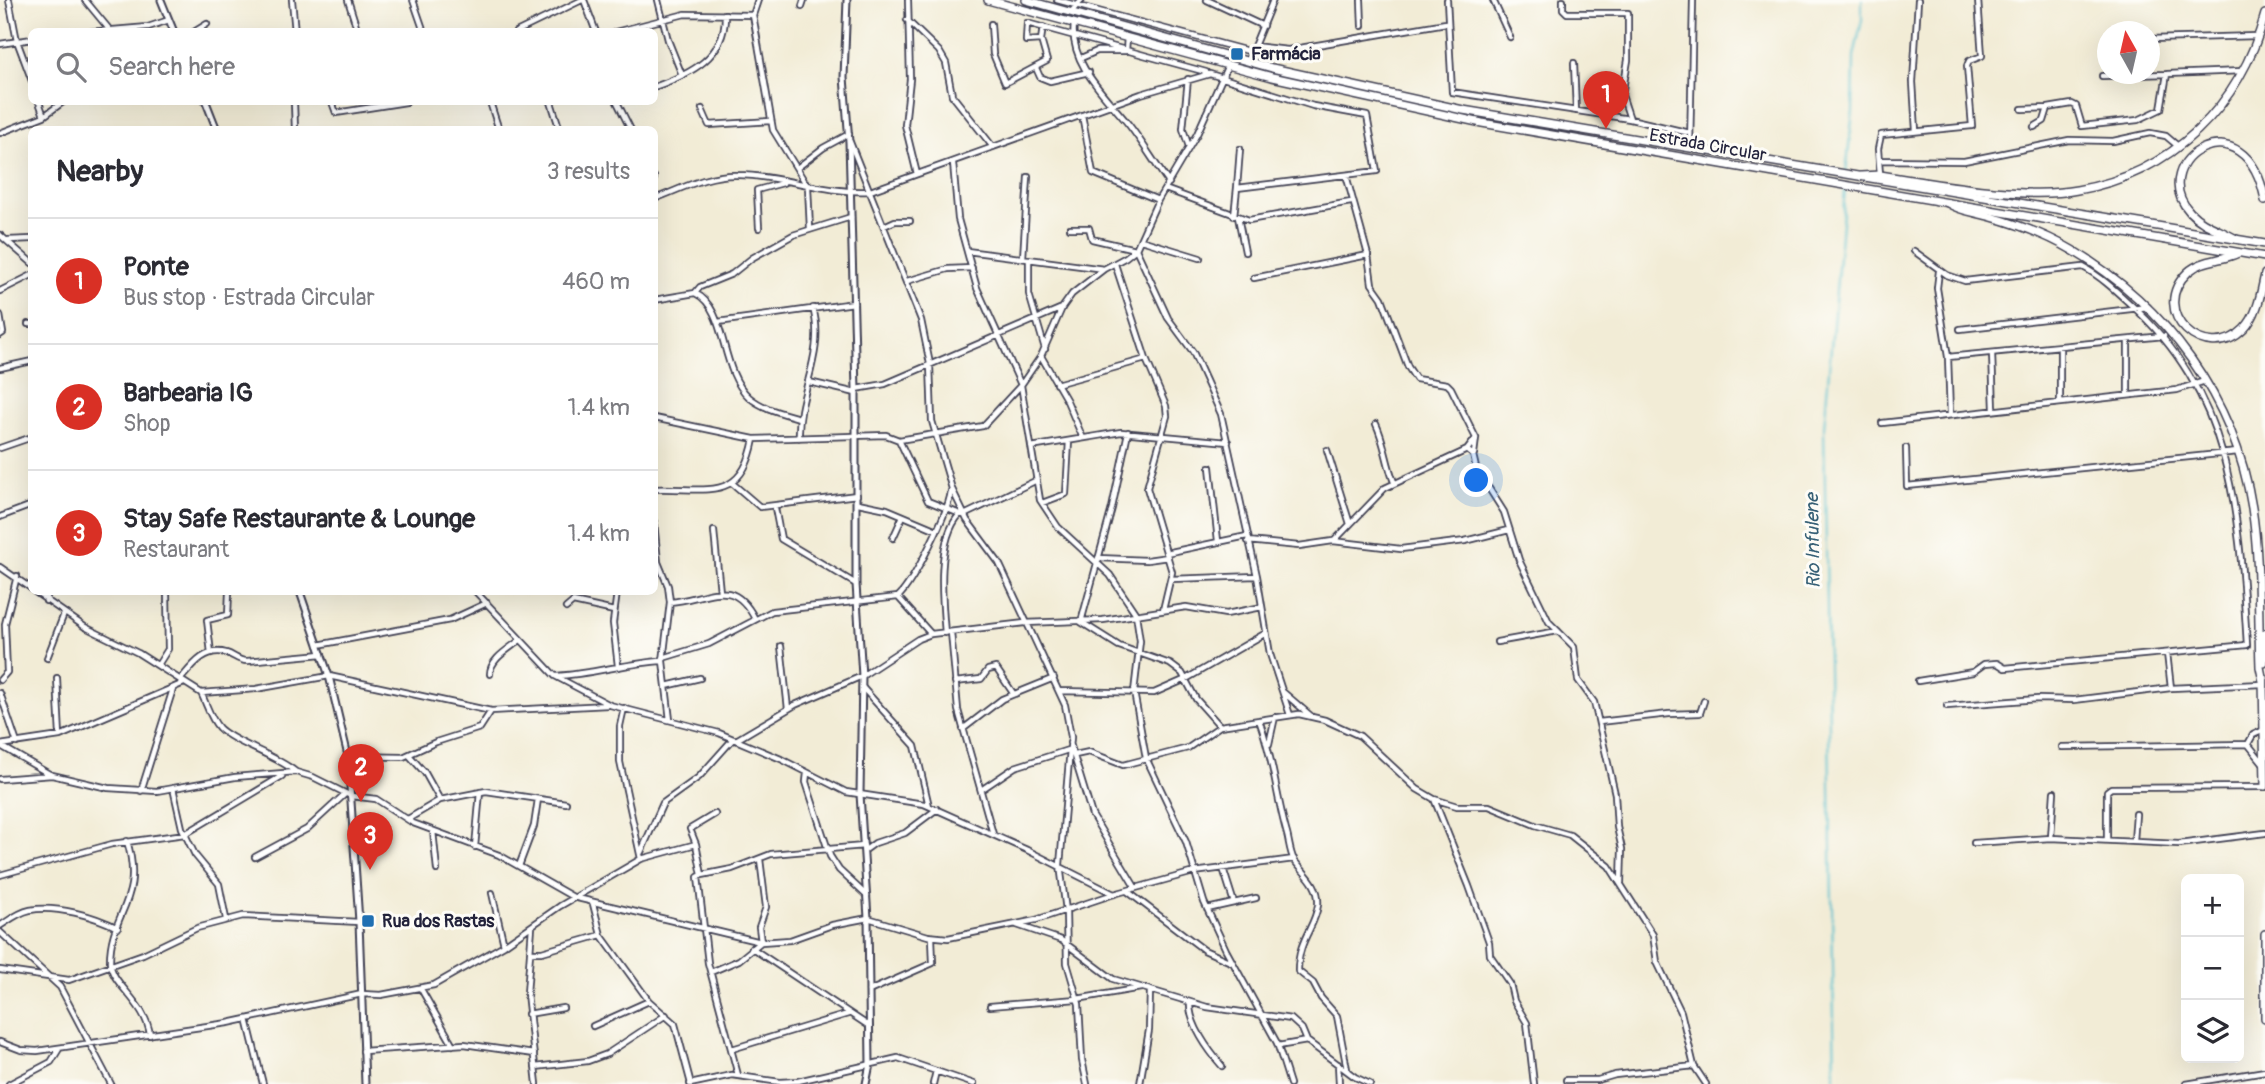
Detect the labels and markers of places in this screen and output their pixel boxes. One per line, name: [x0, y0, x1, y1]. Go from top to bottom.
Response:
place label: Farmácia: [1251, 43, 1321, 66]
marker: Farmácia: [1229, 46, 1245, 62]
pin: 1: [1583, 71, 1629, 129]
pin: 2: [338, 744, 384, 802]
pin: 3: [347, 812, 393, 870]
place label: Rua dos Rastas: [382, 910, 495, 933]
marker: Rua dos Rastas: [360, 913, 376, 929]

